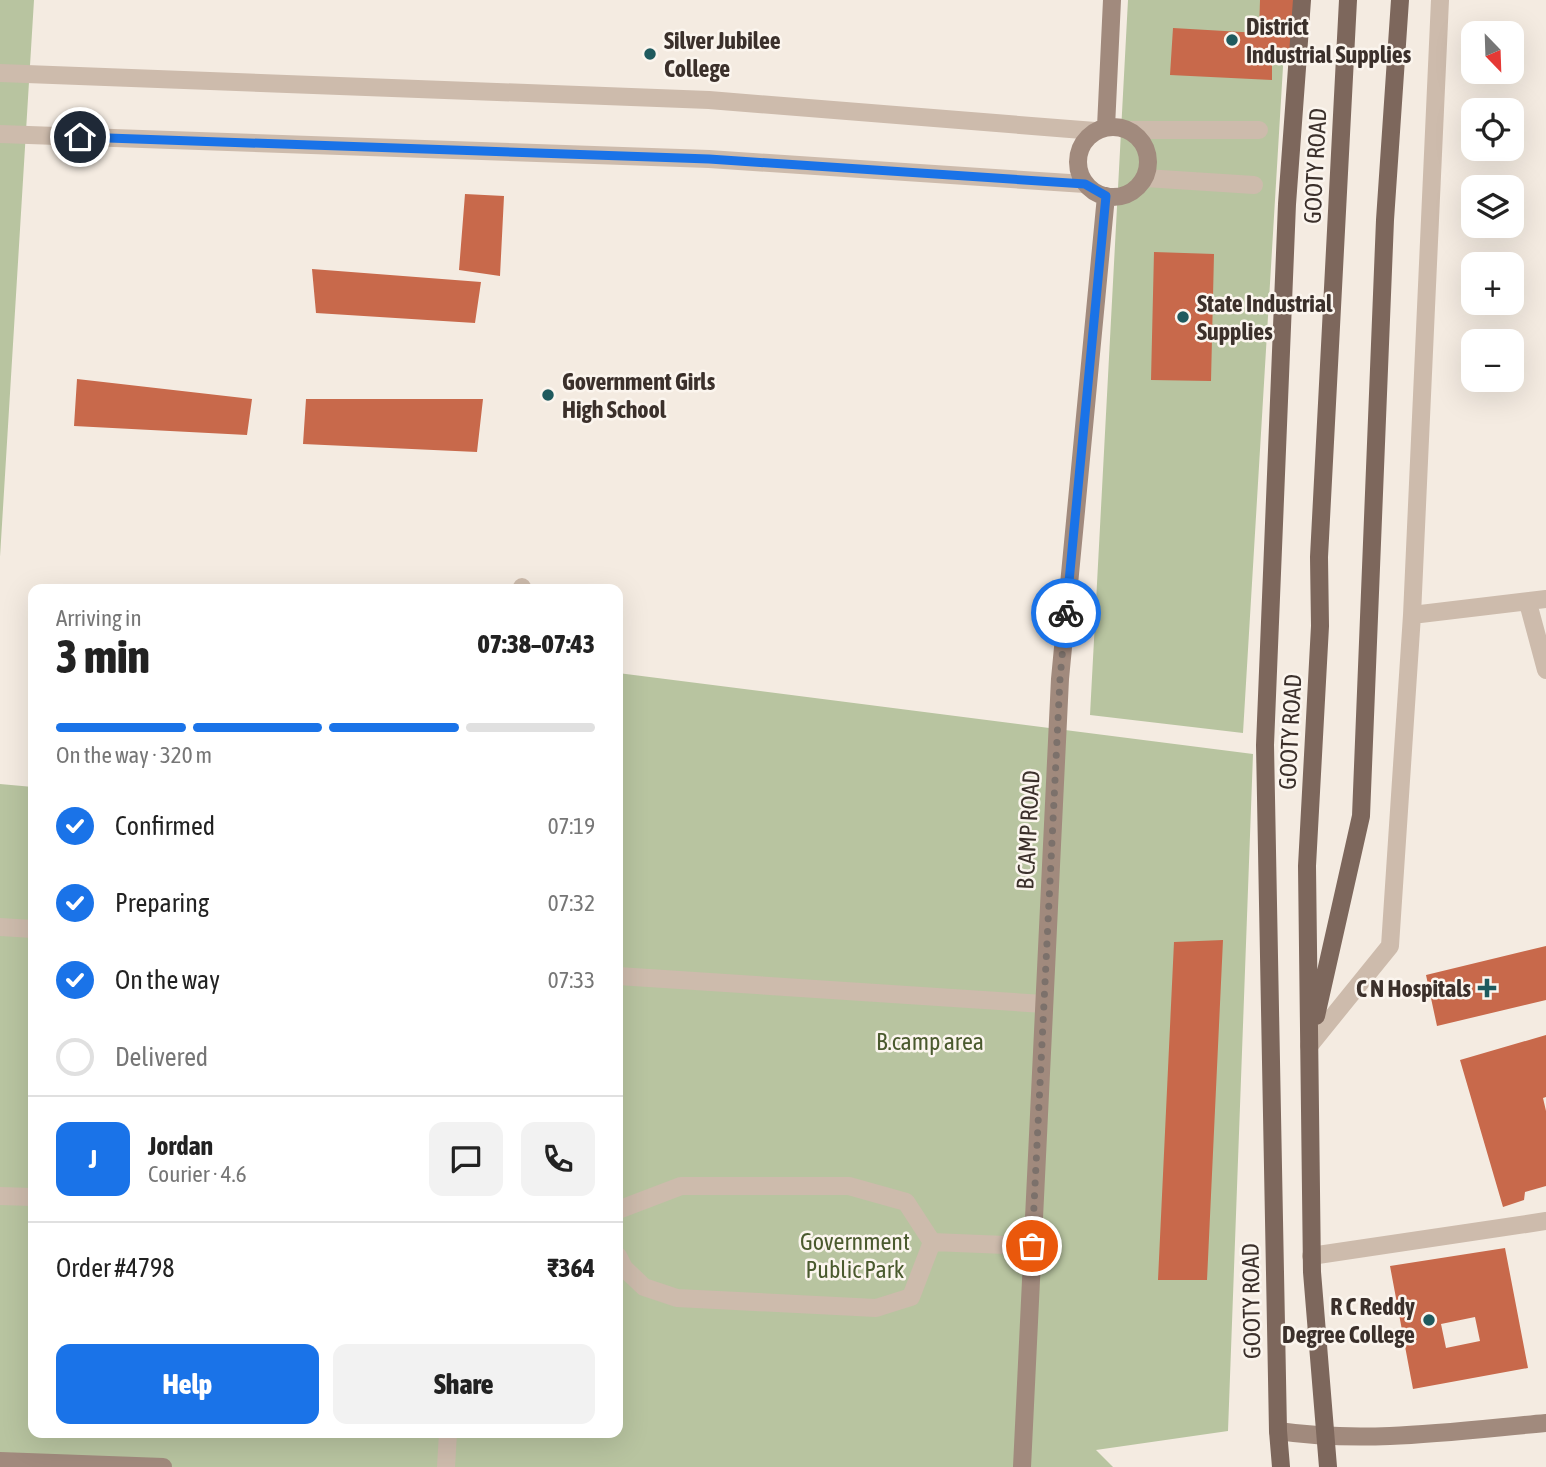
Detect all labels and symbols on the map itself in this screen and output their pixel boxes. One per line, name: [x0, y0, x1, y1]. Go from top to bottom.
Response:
place label: District Industrial Supplies: [1246, 13, 1412, 68]
north arrow: [1461, 21, 1524, 84]
place label: Silver Jubilee College: [664, 27, 781, 82]
marker: District Industrial Supplies: [1224, 32, 1240, 48]
marker: Silver Jubilee College: [642, 46, 658, 62]
pin: [50, 107, 110, 167]
street label: GOOTY ROAD: [1298, 107, 1332, 225]
place label: State Industrial Supplies: [1197, 290, 1333, 345]
marker: State Industrial Supplies: [1175, 309, 1191, 325]
place label: Government Girls High School: [562, 368, 716, 423]
marker: Government Girls High School: [540, 387, 556, 403]
courier: [1031, 578, 1101, 648]
street label: GOOTY ROAD: [1273, 673, 1307, 791]
street label: B CAMP ROAD: [1011, 770, 1045, 890]
place label: C N Hospitals: [1356, 975, 1472, 1002]
marker: C N Hospitals: [1477, 978, 1497, 998]
park label: B.camp area: [876, 1028, 984, 1055]
pin: [1002, 1216, 1062, 1276]
park label: Government Public Park: [800, 1228, 910, 1283]
street label: GOOTY ROAD: [1236, 1243, 1266, 1359]
place label: R C Reddy Degree College: [1282, 1293, 1415, 1348]
marker: R C Reddy Degree College: [1421, 1312, 1437, 1328]

